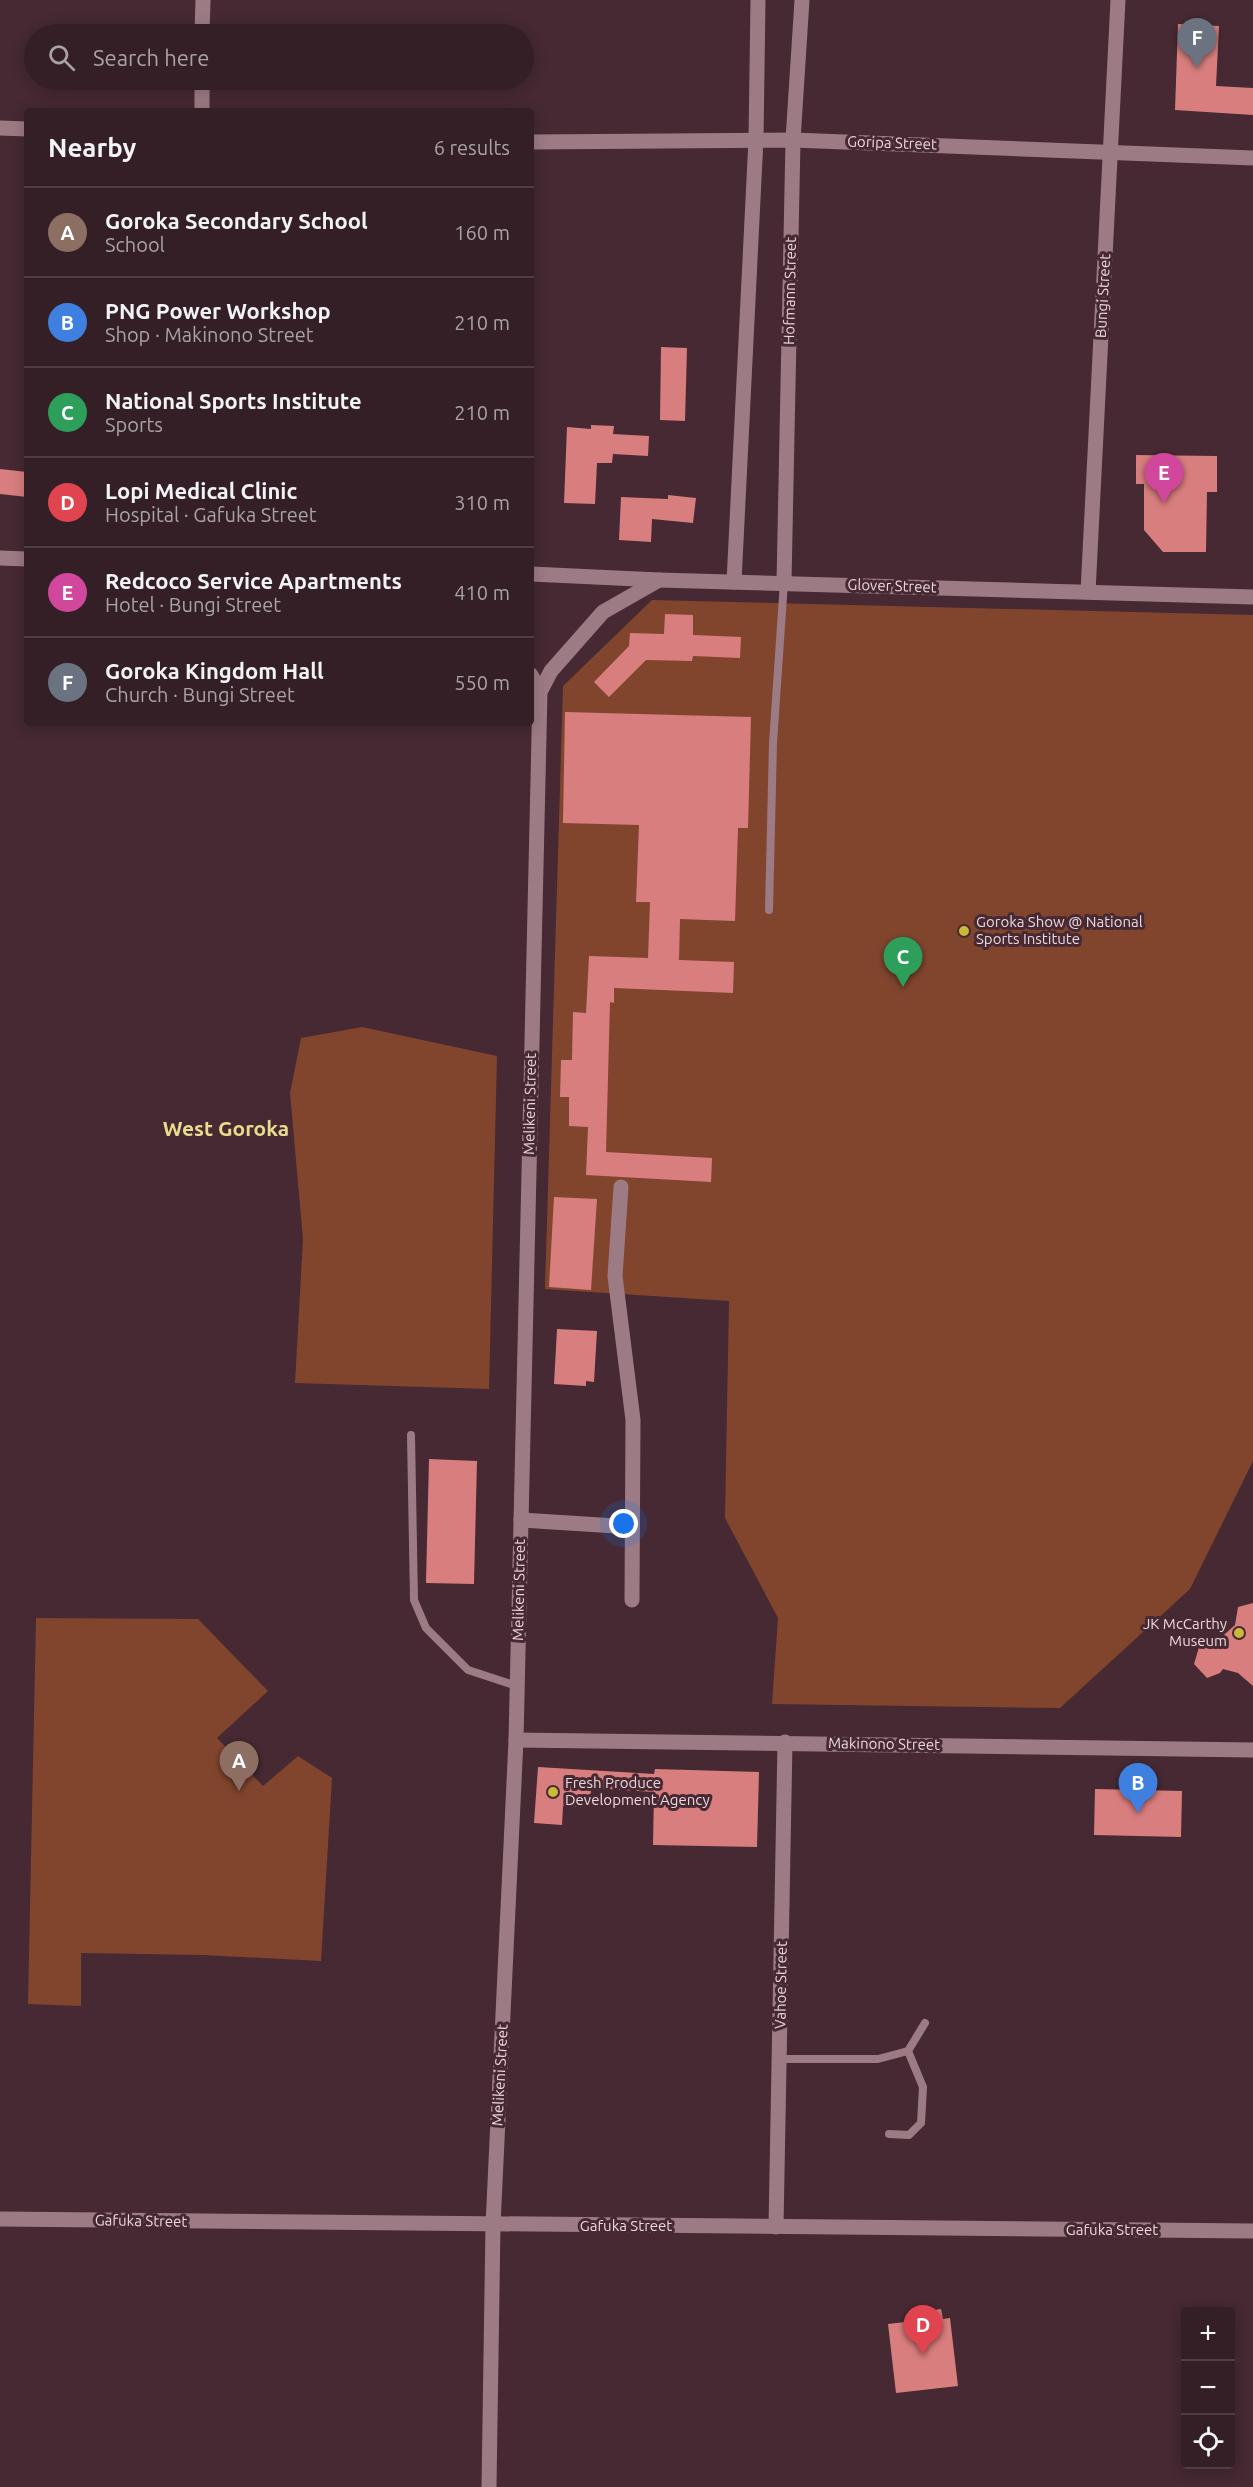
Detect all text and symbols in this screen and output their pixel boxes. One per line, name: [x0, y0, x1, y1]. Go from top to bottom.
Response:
pin: F: [1178, 19, 1216, 68]
search box: [24, 24, 534, 90]
icon: search: [45, 41, 78, 74]
text: Search here: [93, 45, 209, 70]
street label: Goripa Street: [847, 132, 937, 153]
text: Nearby: [48, 133, 136, 162]
text: 6 results: [434, 136, 510, 159]
text: Goroka Secondary School: [105, 208, 368, 233]
text: A: [60, 221, 75, 244]
text: 160 m: [454, 221, 510, 244]
text: School: [105, 233, 165, 256]
street label: Hofmann Street: [780, 237, 799, 345]
street label: Bungi Street: [1092, 253, 1113, 338]
text: PNG Power Workshop: [105, 298, 331, 323]
text: B: [61, 311, 74, 334]
text: 210 m: [454, 311, 510, 334]
text: Shop · Makinono Street: [105, 323, 314, 346]
text: National Sports Institute: [105, 388, 362, 413]
text: C: [61, 401, 74, 424]
text: 210 m: [454, 401, 510, 424]
text: Sports: [105, 413, 163, 436]
pin: E: [1144, 454, 1184, 503]
text: Lopi Medical Clinic: [105, 478, 297, 503]
text: D: [60, 491, 75, 514]
text: 310 m: [454, 491, 510, 514]
text: Hospital · Gafuka Street: [105, 503, 317, 526]
text: Redcoco Service Apartments: [105, 568, 402, 593]
street label: Glover Street: [847, 575, 937, 596]
text: E: [62, 581, 73, 604]
text: 410 m: [454, 581, 510, 604]
text: Hotel · Bungi Street: [105, 593, 281, 616]
text: Goroka Kingdom Hall: [105, 658, 324, 683]
text: F: [62, 671, 73, 694]
text: 550 m: [454, 671, 510, 694]
text: Church · Bungi Street: [105, 683, 295, 706]
place label: Goroka Show @ National Sports Institute: [976, 913, 1143, 947]
marker: Goroka Show @ National Sports Institute: [957, 924, 971, 938]
pin: C: [884, 938, 922, 987]
street label: Melikeni Street: [520, 1053, 539, 1155]
district label: West Goroka: [163, 1116, 289, 1140]
your location: [609, 1509, 638, 1538]
street label: Melikeni Street: [509, 1539, 528, 1641]
place label: JK McCarthy Museum: [1143, 1615, 1227, 1649]
marker: JK McCarthy Museum: [1232, 1626, 1246, 1640]
street label: Makinono Street: [828, 1734, 940, 1753]
pin: A: [220, 1742, 258, 1791]
pin: B: [1118, 1764, 1158, 1813]
place label: Fresh Produce Development Agency: [565, 1774, 710, 1808]
marker: Fresh Produce Development Agency: [546, 1785, 560, 1799]
street label: Vahoe Street: [771, 1941, 790, 2029]
street label: Melikeni Street: [488, 2023, 511, 2126]
street label: Gafuka Street: [95, 2211, 188, 2230]
street label: Gafuka Street: [580, 2217, 672, 2234]
street label: Gafuka Street: [1066, 2221, 1158, 2238]
pin: D: [904, 2306, 942, 2355]
map controls: [1181, 2307, 1235, 2469]
button: +: [1181, 2307, 1235, 2361]
button: −: [1181, 2361, 1235, 2415]
button: locate: [1181, 2415, 1235, 2469]

